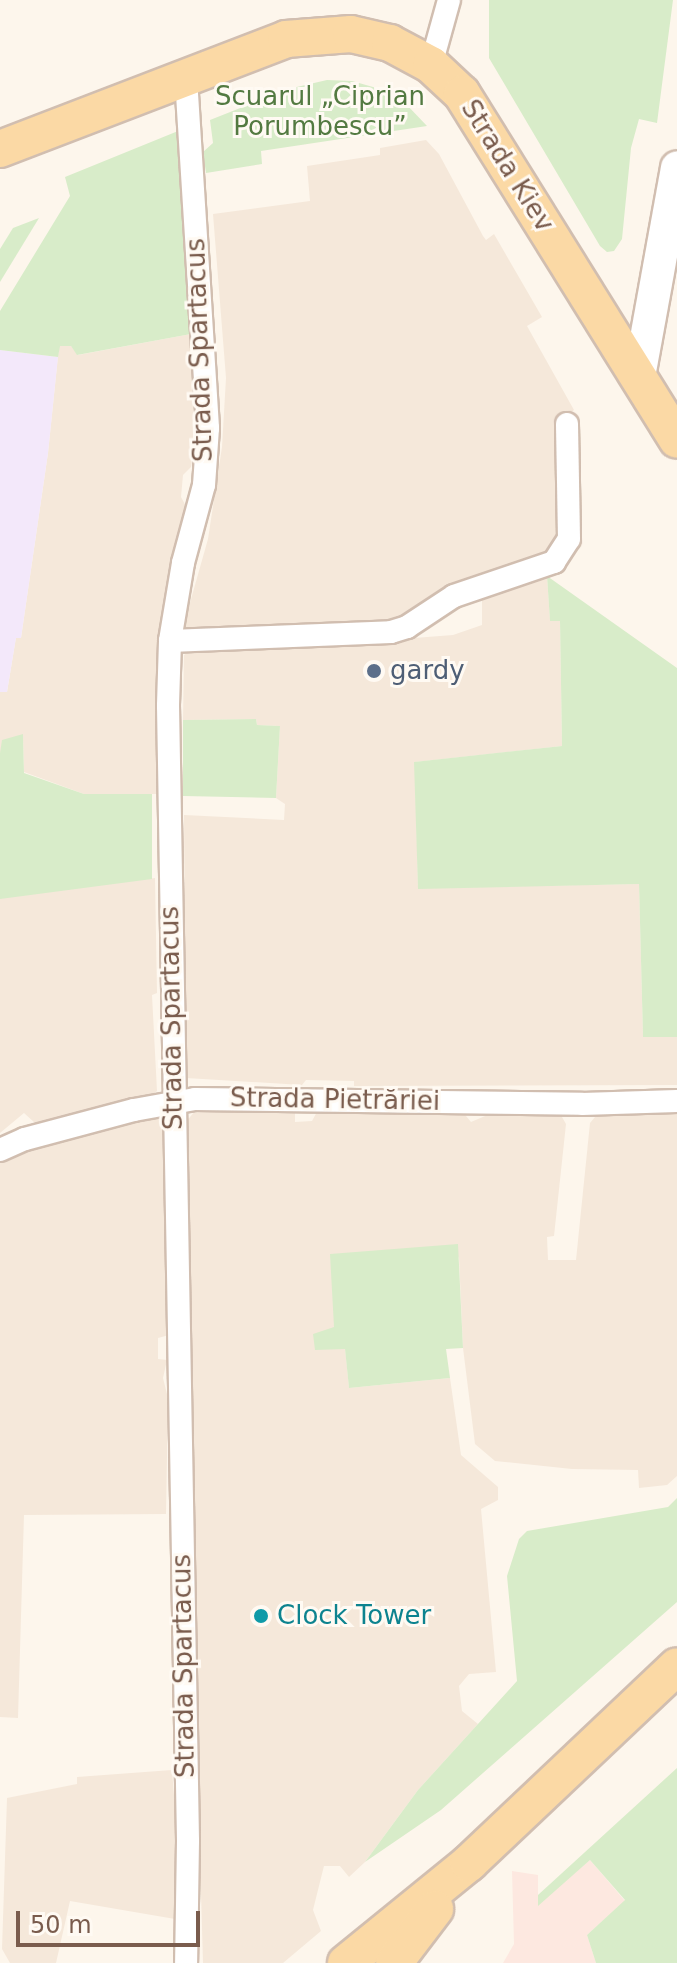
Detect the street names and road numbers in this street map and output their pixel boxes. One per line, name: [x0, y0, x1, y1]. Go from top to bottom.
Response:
street label: Strada Kiev: [454, 94, 560, 238]
street label: Strada Spartacus: [180, 237, 220, 463]
street label: Strada Spartacus: [154, 906, 190, 1130]
street label: Strada Pietrăriei: [230, 1083, 440, 1117]
street label: Strada Spartacus: [166, 1554, 202, 1778]

